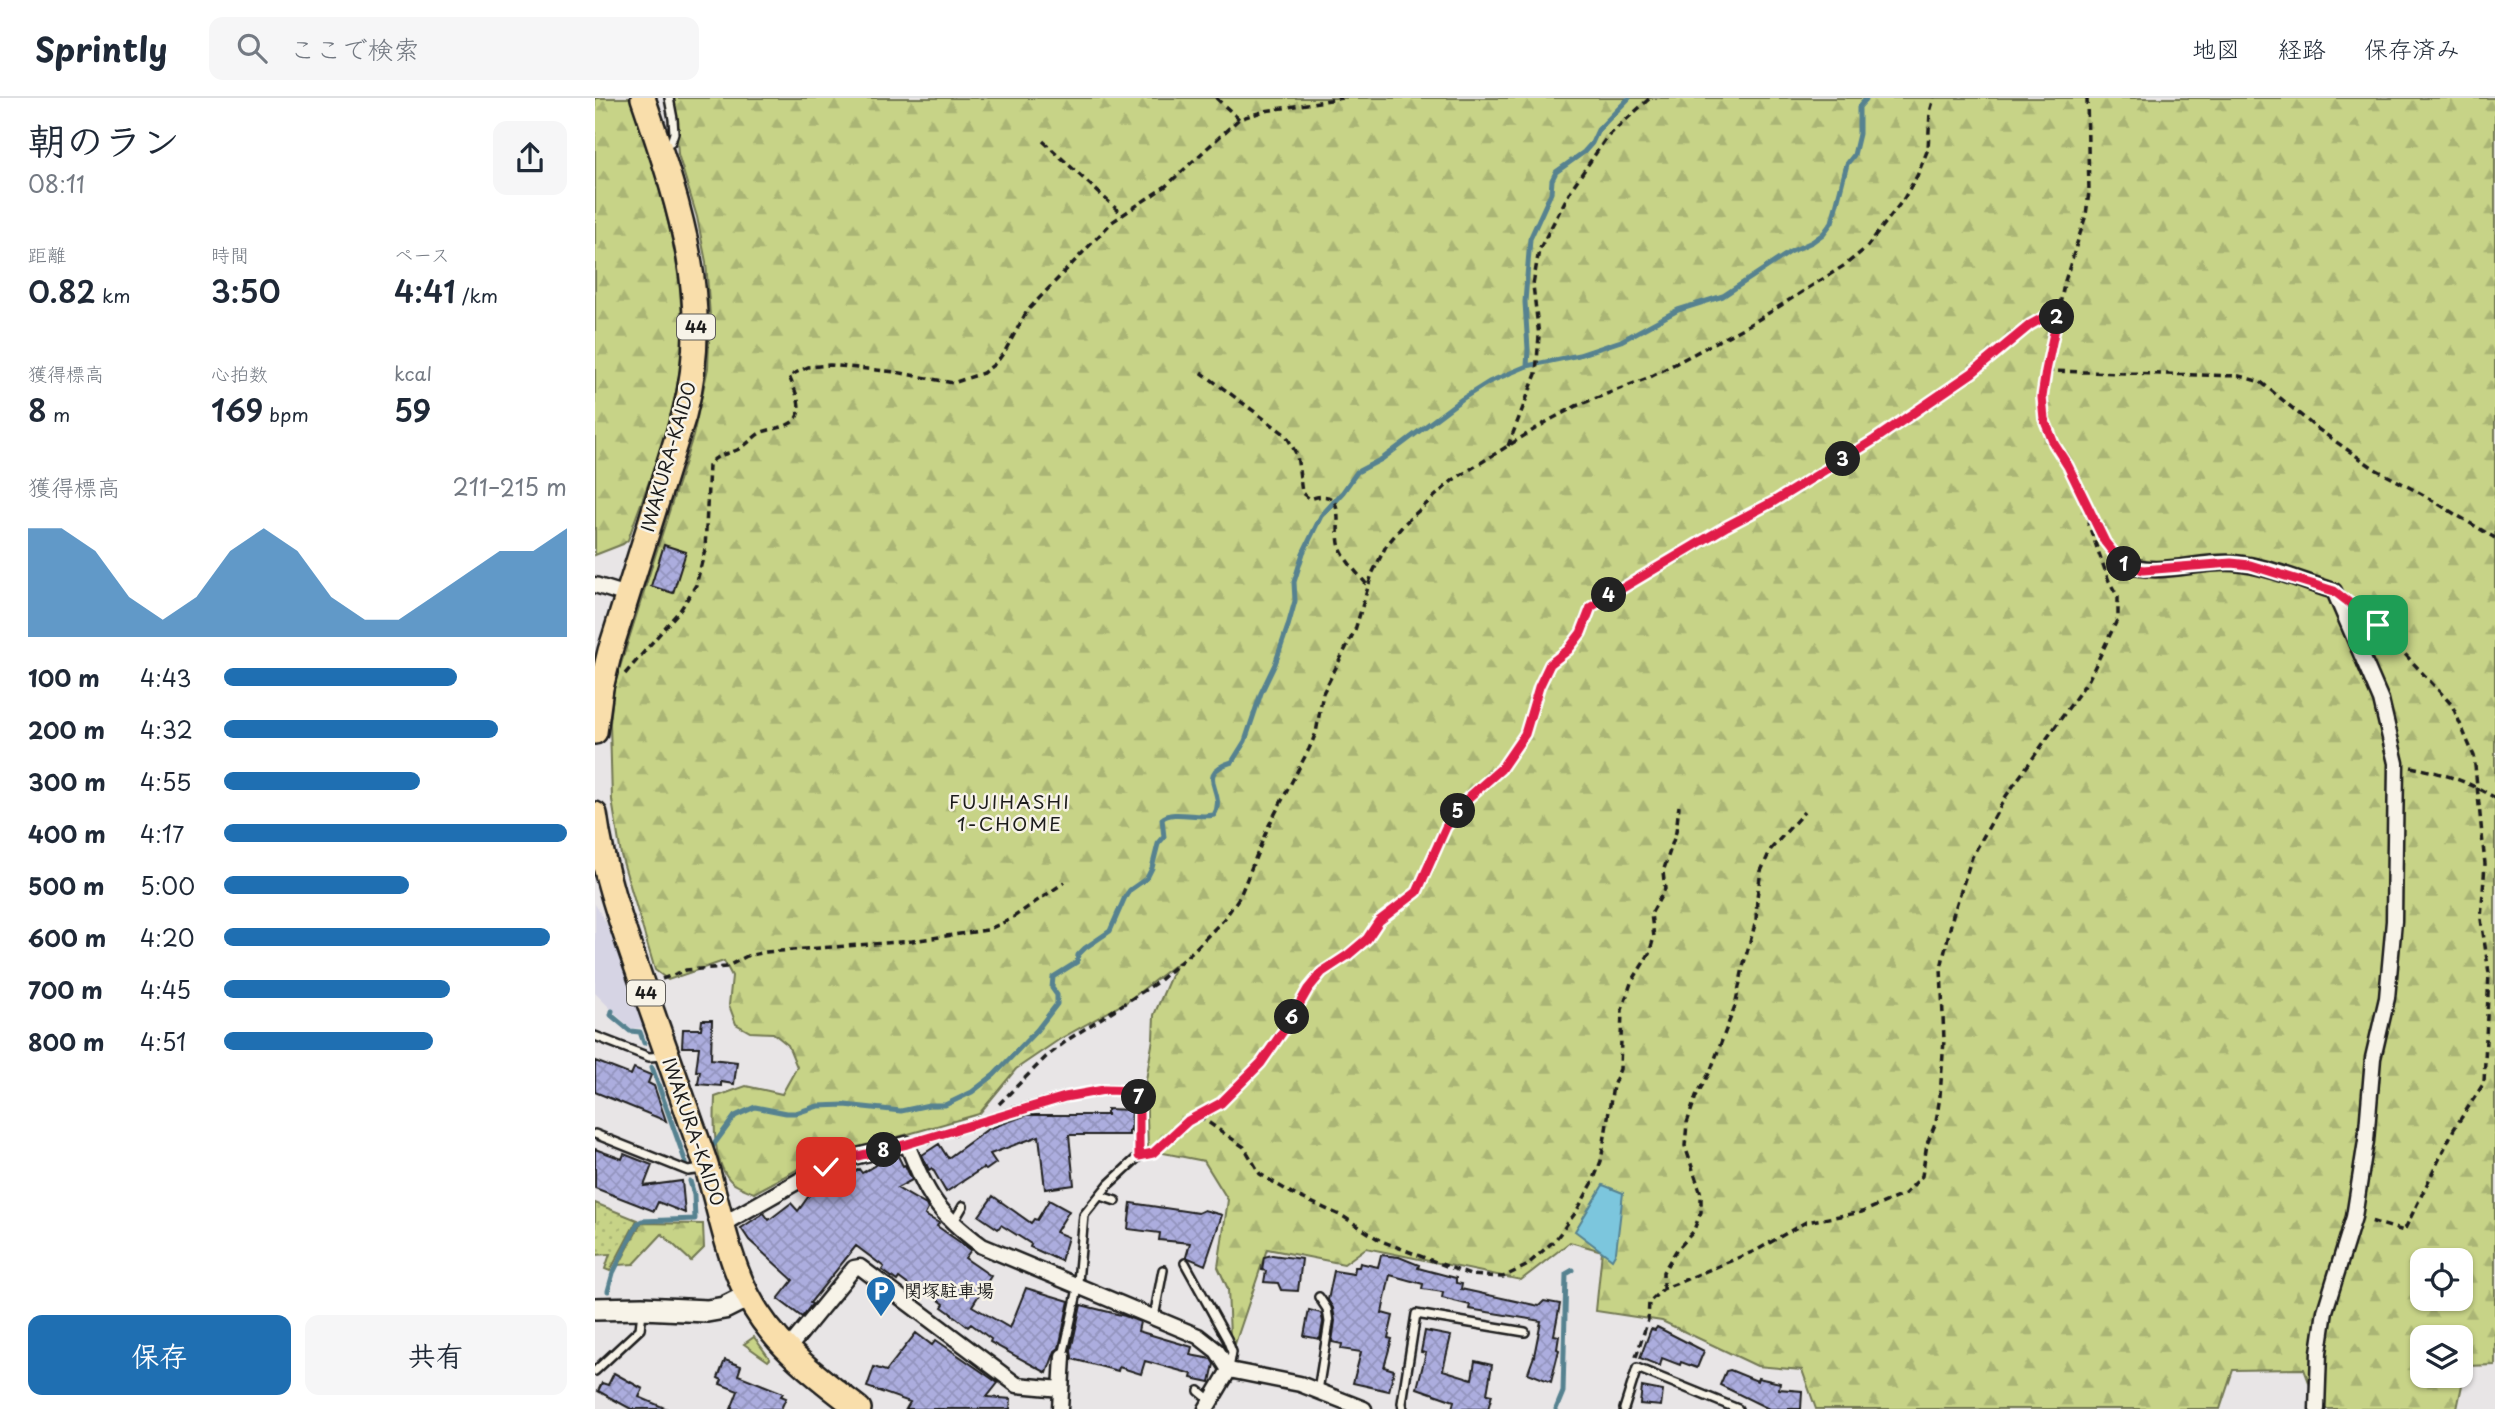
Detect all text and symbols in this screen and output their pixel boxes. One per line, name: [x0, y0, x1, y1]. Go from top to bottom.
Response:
search box: [209, 17, 699, 80]
text: Sprintly: [35, 23, 167, 73]
icon: search: [233, 29, 271, 67]
text: ここで検索: [289, 29, 419, 68]
text: 地図: [2192, 30, 2240, 66]
text: 経路: [2278, 30, 2326, 66]
text: 保存済み: [2364, 30, 2460, 66]
text: 朝のラン: [28, 111, 180, 168]
button: share: [493, 121, 567, 195]
text: 08:11: [28, 166, 85, 201]
text: 距離: [28, 240, 66, 268]
text: 時間: [211, 240, 249, 268]
text: ペース: [394, 240, 450, 268]
text: 0.82: [28, 268, 96, 313]
text: 3:50: [211, 268, 281, 313]
text: 4:41: [394, 268, 456, 313]
text: km: [96, 281, 130, 309]
text: /km: [456, 281, 498, 309]
pin: 2: [2039, 300, 2075, 334]
text: 2: [2050, 302, 2063, 330]
road number: 44: [677, 314, 715, 340]
text: 獲得標高: [28, 359, 104, 387]
text: 心拍数: [211, 359, 268, 387]
text: kcal: [394, 359, 432, 387]
street label: IWAKURA-KAIDO: [633, 378, 702, 535]
text: 8: [28, 387, 47, 432]
text: 169: [211, 387, 263, 432]
text: 59: [394, 387, 431, 432]
text: m: [47, 400, 70, 428]
text: bpm: [263, 400, 309, 428]
pin: 3: [1825, 442, 1861, 476]
text: 3: [1836, 444, 1849, 472]
text: 獲得標高: [28, 469, 120, 504]
text: 211–215 m: [452, 469, 567, 504]
pin: 1: [2107, 546, 2141, 582]
text: 1: [2119, 549, 2128, 577]
pin: 4: [1591, 578, 1627, 612]
text: 4: [1602, 580, 1615, 608]
pin: [2348, 595, 2408, 655]
icon: arrive: [2359, 606, 2397, 644]
text: 100 m: [28, 660, 100, 695]
text: 4:43: [140, 660, 192, 695]
text: 200 m: [28, 712, 105, 747]
text: 4:32: [140, 712, 193, 747]
text: 300 m: [28, 764, 106, 799]
text: 4:55: [140, 764, 191, 799]
district label: FUJIHASHI 1-CHOME: [949, 787, 1071, 837]
pin: 5: [1441, 794, 1475, 828]
text: 5: [1451, 796, 1464, 824]
text: 400 m: [28, 816, 106, 851]
text: 4:17: [140, 816, 184, 851]
text: 500 m: [28, 868, 105, 903]
text: 5:00: [140, 868, 195, 903]
text: 600 m: [28, 920, 106, 955]
text: 4:20: [140, 920, 195, 955]
text: 700 m: [28, 972, 103, 1007]
text: 4:45: [140, 972, 191, 1007]
road number: 44: [627, 980, 665, 1006]
pin: 6: [1275, 1000, 1309, 1034]
text: 6: [1285, 1002, 1298, 1030]
text: 800 m: [28, 1024, 105, 1059]
text: 4:51: [140, 1024, 186, 1059]
street label: IWAKURA-KAIDO: [656, 1054, 732, 1209]
pin: 7: [1121, 1080, 1157, 1114]
text: 7: [1133, 1082, 1144, 1110]
pin: 8: [867, 1132, 901, 1168]
text: 8: [878, 1135, 889, 1163]
pin: [796, 1137, 856, 1197]
icon: check: [807, 1148, 845, 1186]
map controls: [2410, 1248, 2473, 1388]
button: locate: [2410, 1248, 2473, 1311]
parking icon: 関塚駐車場: [864, 1274, 898, 1318]
place label: 関塚駐車場: [904, 1276, 994, 1303]
button: 保存: [28, 1315, 291, 1395]
button: 共有: [305, 1315, 567, 1395]
button: layers: [2410, 1325, 2473, 1388]

